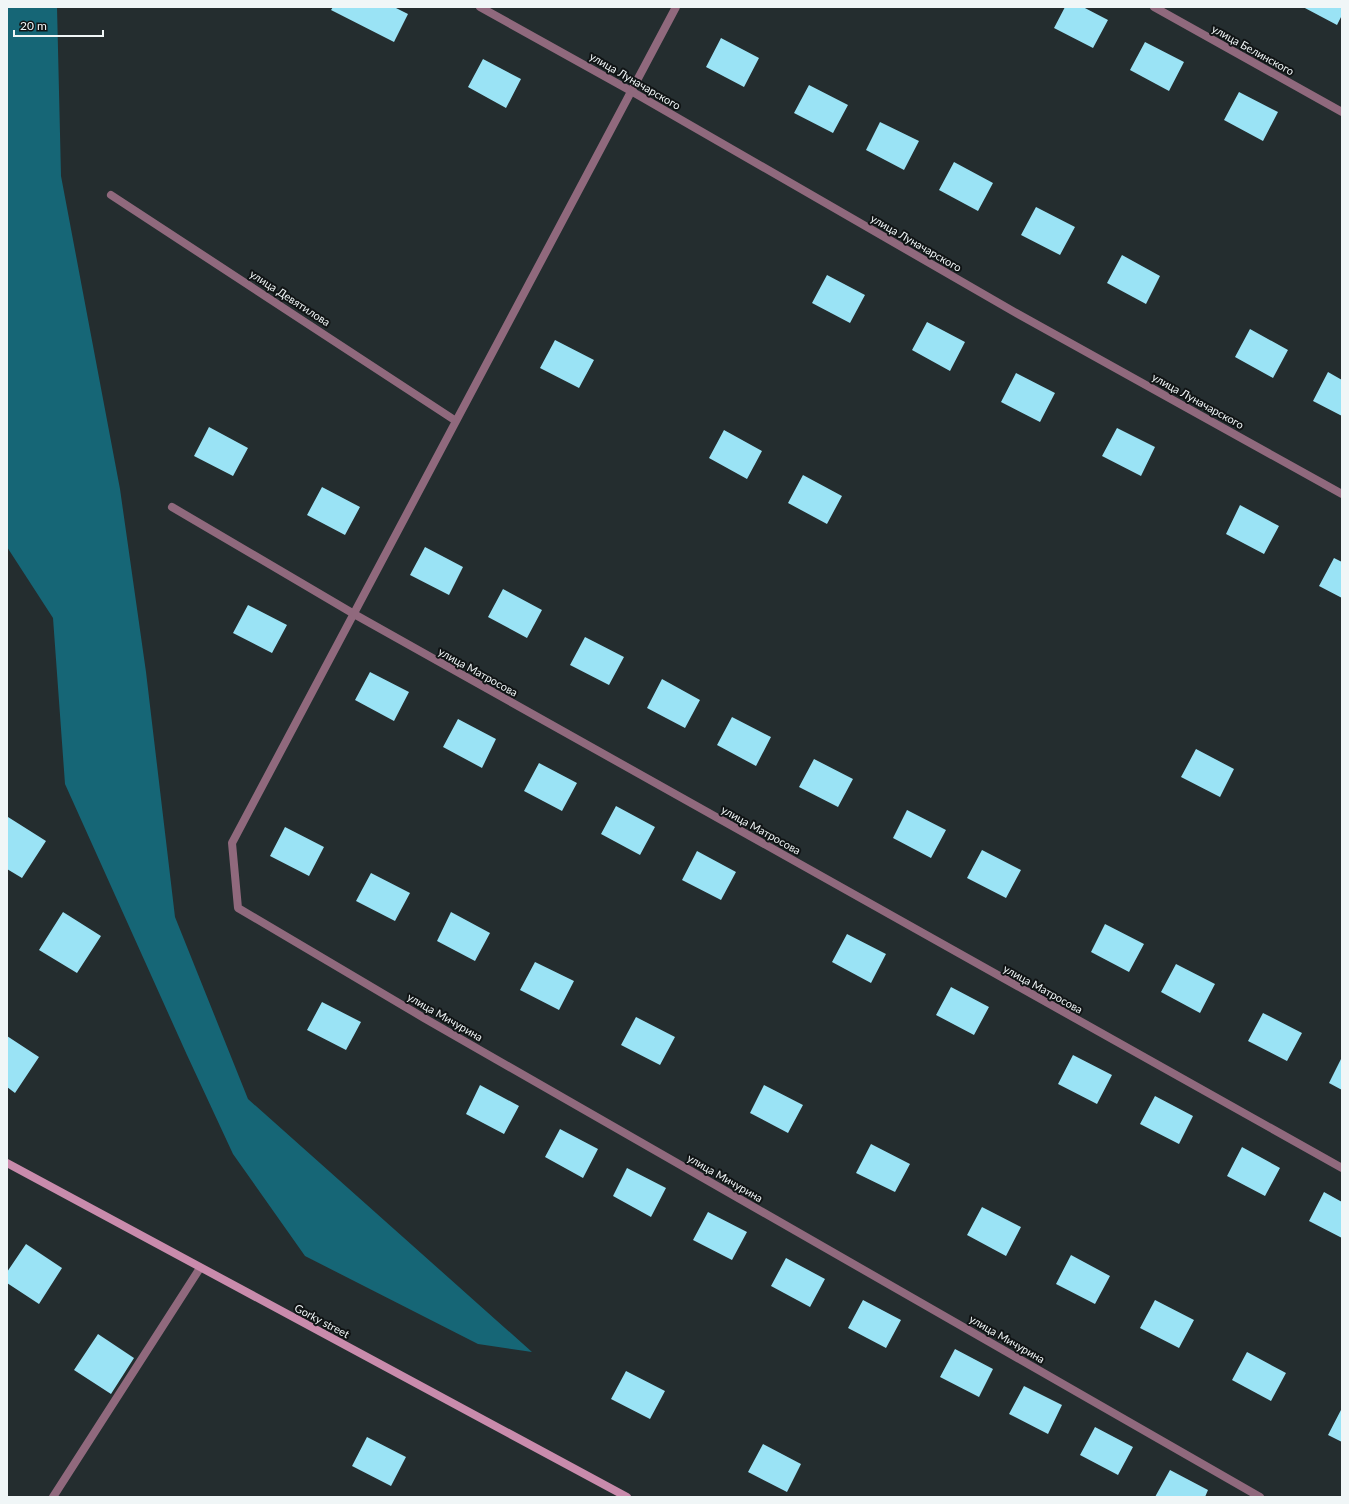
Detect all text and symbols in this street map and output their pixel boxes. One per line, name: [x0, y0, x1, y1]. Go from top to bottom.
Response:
scale bar: [14, 12, 103, 38]
text: 20 m: [20, 18, 47, 33]
street label: улица Белинского: [1210, 22, 1297, 78]
street label: улица Луначарского: [587, 49, 683, 112]
street label: улица Луначарского: [868, 211, 964, 274]
street label: улица Девятилова: [248, 267, 333, 328]
street label: улица Луначарского: [1150, 370, 1246, 431]
street label: улица Матросова: [436, 644, 520, 699]
street label: улица Матросова: [719, 802, 803, 857]
street label: улица Матросова: [1001, 961, 1085, 1016]
street label: улица Мичурина: [405, 990, 485, 1043]
street label: улица Мичурина: [685, 1151, 765, 1204]
street label: Gorky street: [293, 1301, 352, 1340]
street label: улица Мичурина: [967, 1312, 1047, 1365]

